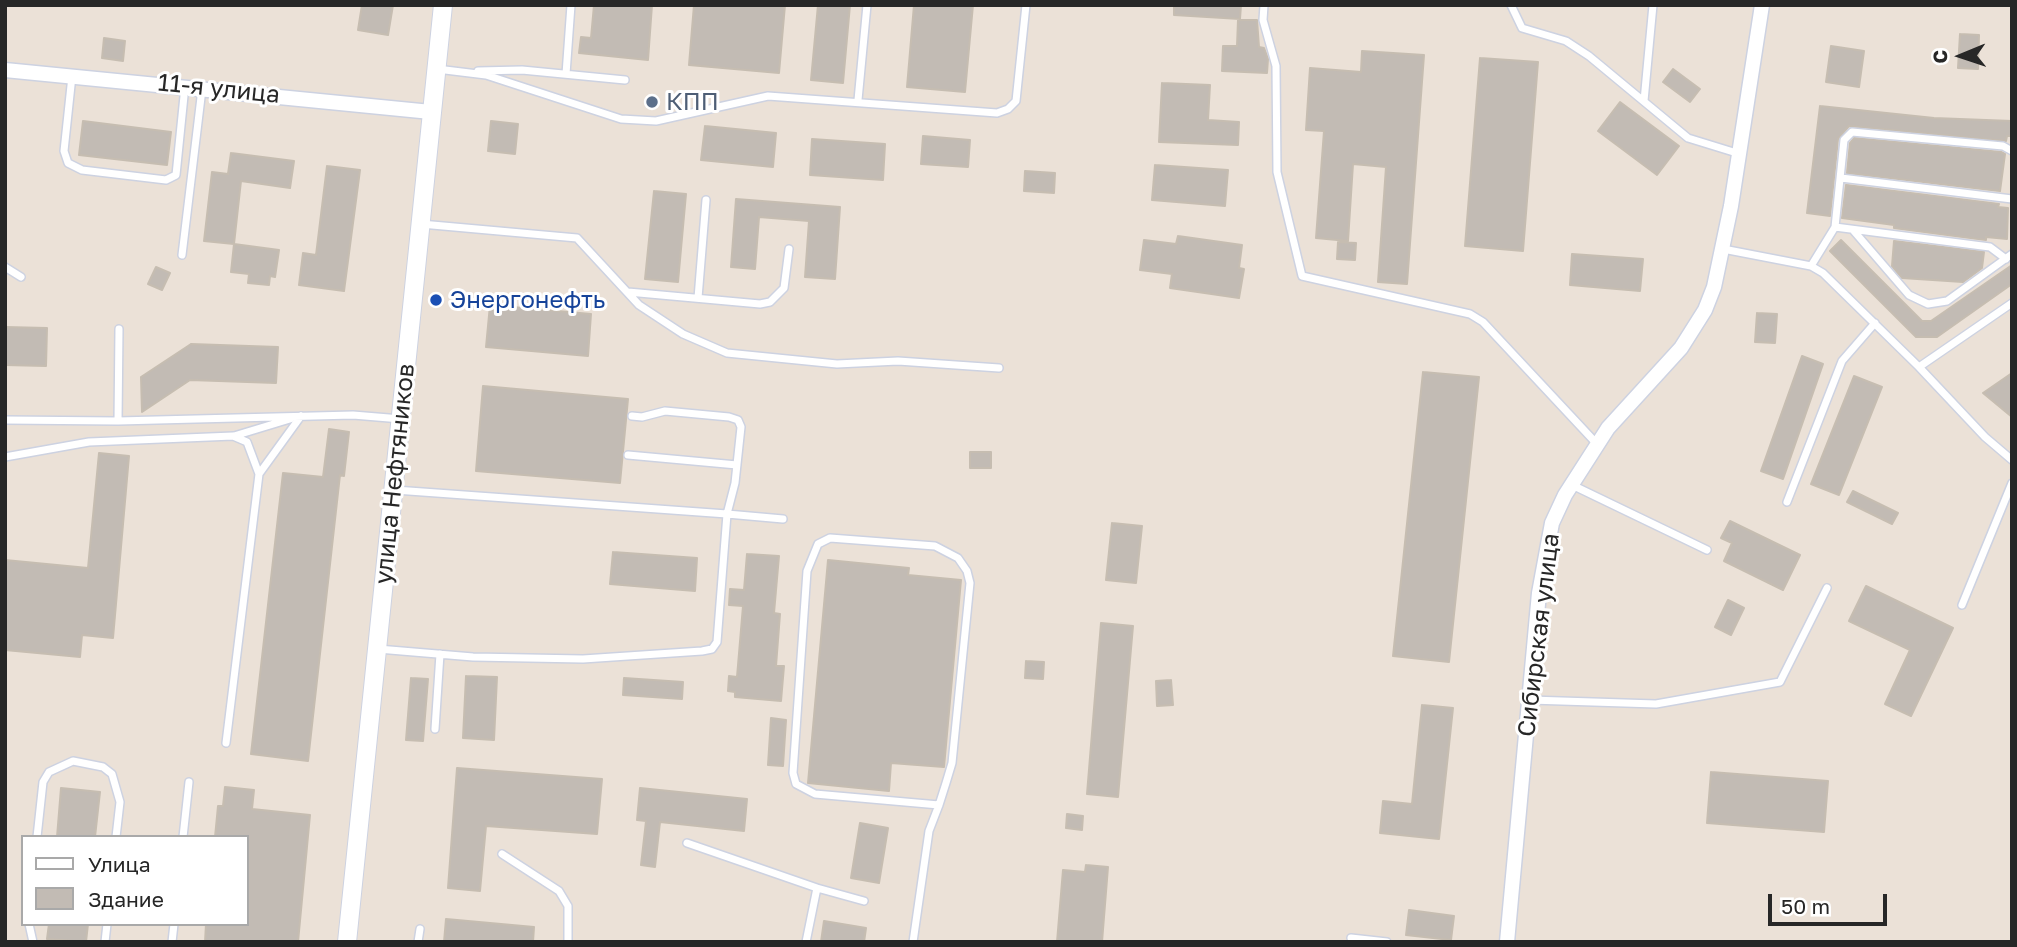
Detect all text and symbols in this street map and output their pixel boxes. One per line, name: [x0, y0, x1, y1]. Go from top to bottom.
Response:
north arrow: [1926, 21, 1996, 91]
text: С: [1928, 50, 1951, 64]
street label: 11-я улица: [157, 68, 281, 110]
place label: КПП: [666, 88, 719, 116]
marker: КПП: [644, 94, 660, 110]
place label: Энергонефть: [450, 286, 605, 314]
marker: Энергонефть: [428, 292, 444, 308]
street label: улица Нефтяников: [369, 362, 421, 586]
street label: Сибирская улица: [1512, 532, 1566, 738]
legend: [21, 835, 248, 926]
text: Улица: [88, 851, 151, 877]
scale bar: [1772, 880, 1891, 924]
text: Здание: [88, 886, 164, 912]
text: 50 m: [1781, 893, 1830, 919]

